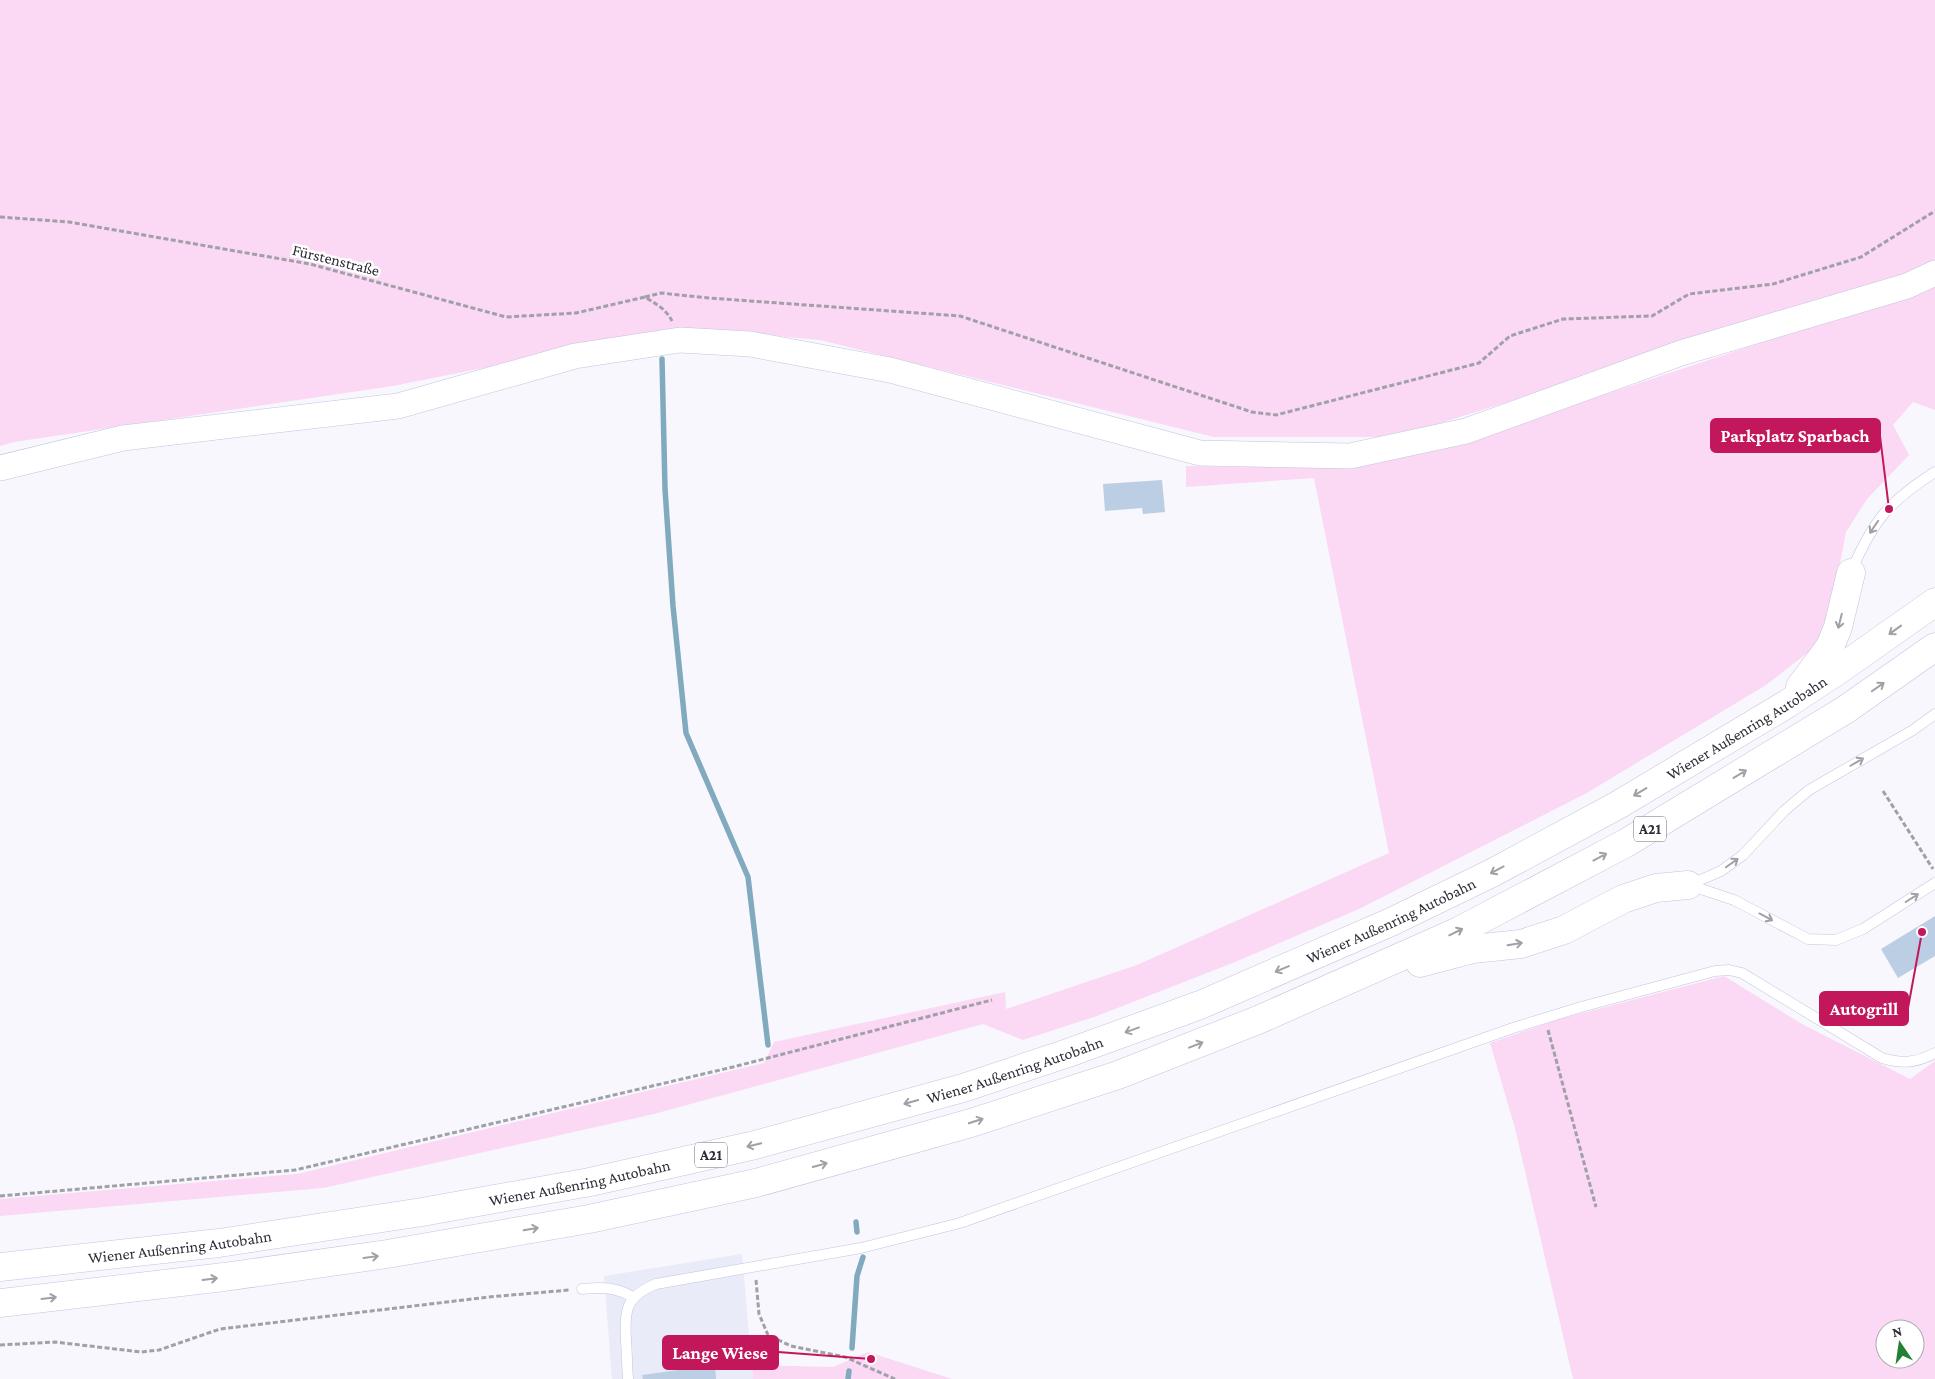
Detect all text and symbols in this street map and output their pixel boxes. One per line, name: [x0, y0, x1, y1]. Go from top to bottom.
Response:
street label: Fürstenstraße: [291, 241, 381, 279]
callout: Parkplatz Sparbach: [1711, 419, 1880, 452]
text: Parkplatz Sparbach: [1721, 426, 1870, 446]
one-way arrow: [1868, 520, 1878, 534]
one-way arrow: [1834, 612, 1844, 628]
one-way arrow: [1888, 625, 1902, 635]
street label: Wiener Außenring Autobahn: [1663, 672, 1830, 783]
one-way arrow: [1870, 682, 1884, 692]
one-way arrow: [1850, 757, 1865, 767]
one-way arrow: [1733, 769, 1747, 779]
one-way arrow: [1633, 787, 1647, 797]
road number: A21: [1634, 816, 1666, 842]
one-way arrow: [1593, 852, 1608, 862]
one-way arrow: [1725, 858, 1739, 868]
one-way arrow: [1490, 865, 1505, 875]
street label: Wiener Außenring Autobahn: [1303, 874, 1479, 966]
one-way arrow: [1904, 893, 1918, 903]
one-way arrow: [1758, 912, 1773, 922]
one-way arrow: [1449, 927, 1464, 937]
one-way arrow: [1507, 939, 1523, 949]
one-way arrow: [1275, 966, 1290, 975]
callout: Autogrill: [1820, 992, 1908, 1025]
text: Autogrill: [1829, 999, 1898, 1019]
one-way arrow: [1125, 1026, 1140, 1035]
street label: Wiener Außenring Autobahn: [925, 1032, 1106, 1106]
one-way arrow: [1187, 1040, 1203, 1049]
one-way arrow: [903, 1098, 919, 1107]
one-way arrow: [968, 1116, 984, 1126]
one-way arrow: [747, 1141, 763, 1150]
road number: A21: [695, 1142, 727, 1168]
street label: Wiener Außenring Autobahn: [488, 1156, 672, 1208]
one-way arrow: [811, 1160, 827, 1169]
one-way arrow: [523, 1224, 539, 1234]
street label: Wiener Außenring Autobahn: [87, 1227, 273, 1266]
one-way arrow: [362, 1251, 378, 1261]
one-way arrow: [202, 1274, 218, 1284]
one-way arrow: [40, 1293, 56, 1303]
north arrow: [1875, 1319, 1925, 1369]
text: N: [1891, 1322, 1904, 1340]
callout: Lange Wiese: [663, 1336, 778, 1369]
text: Lange Wiese: [672, 1343, 768, 1363]

